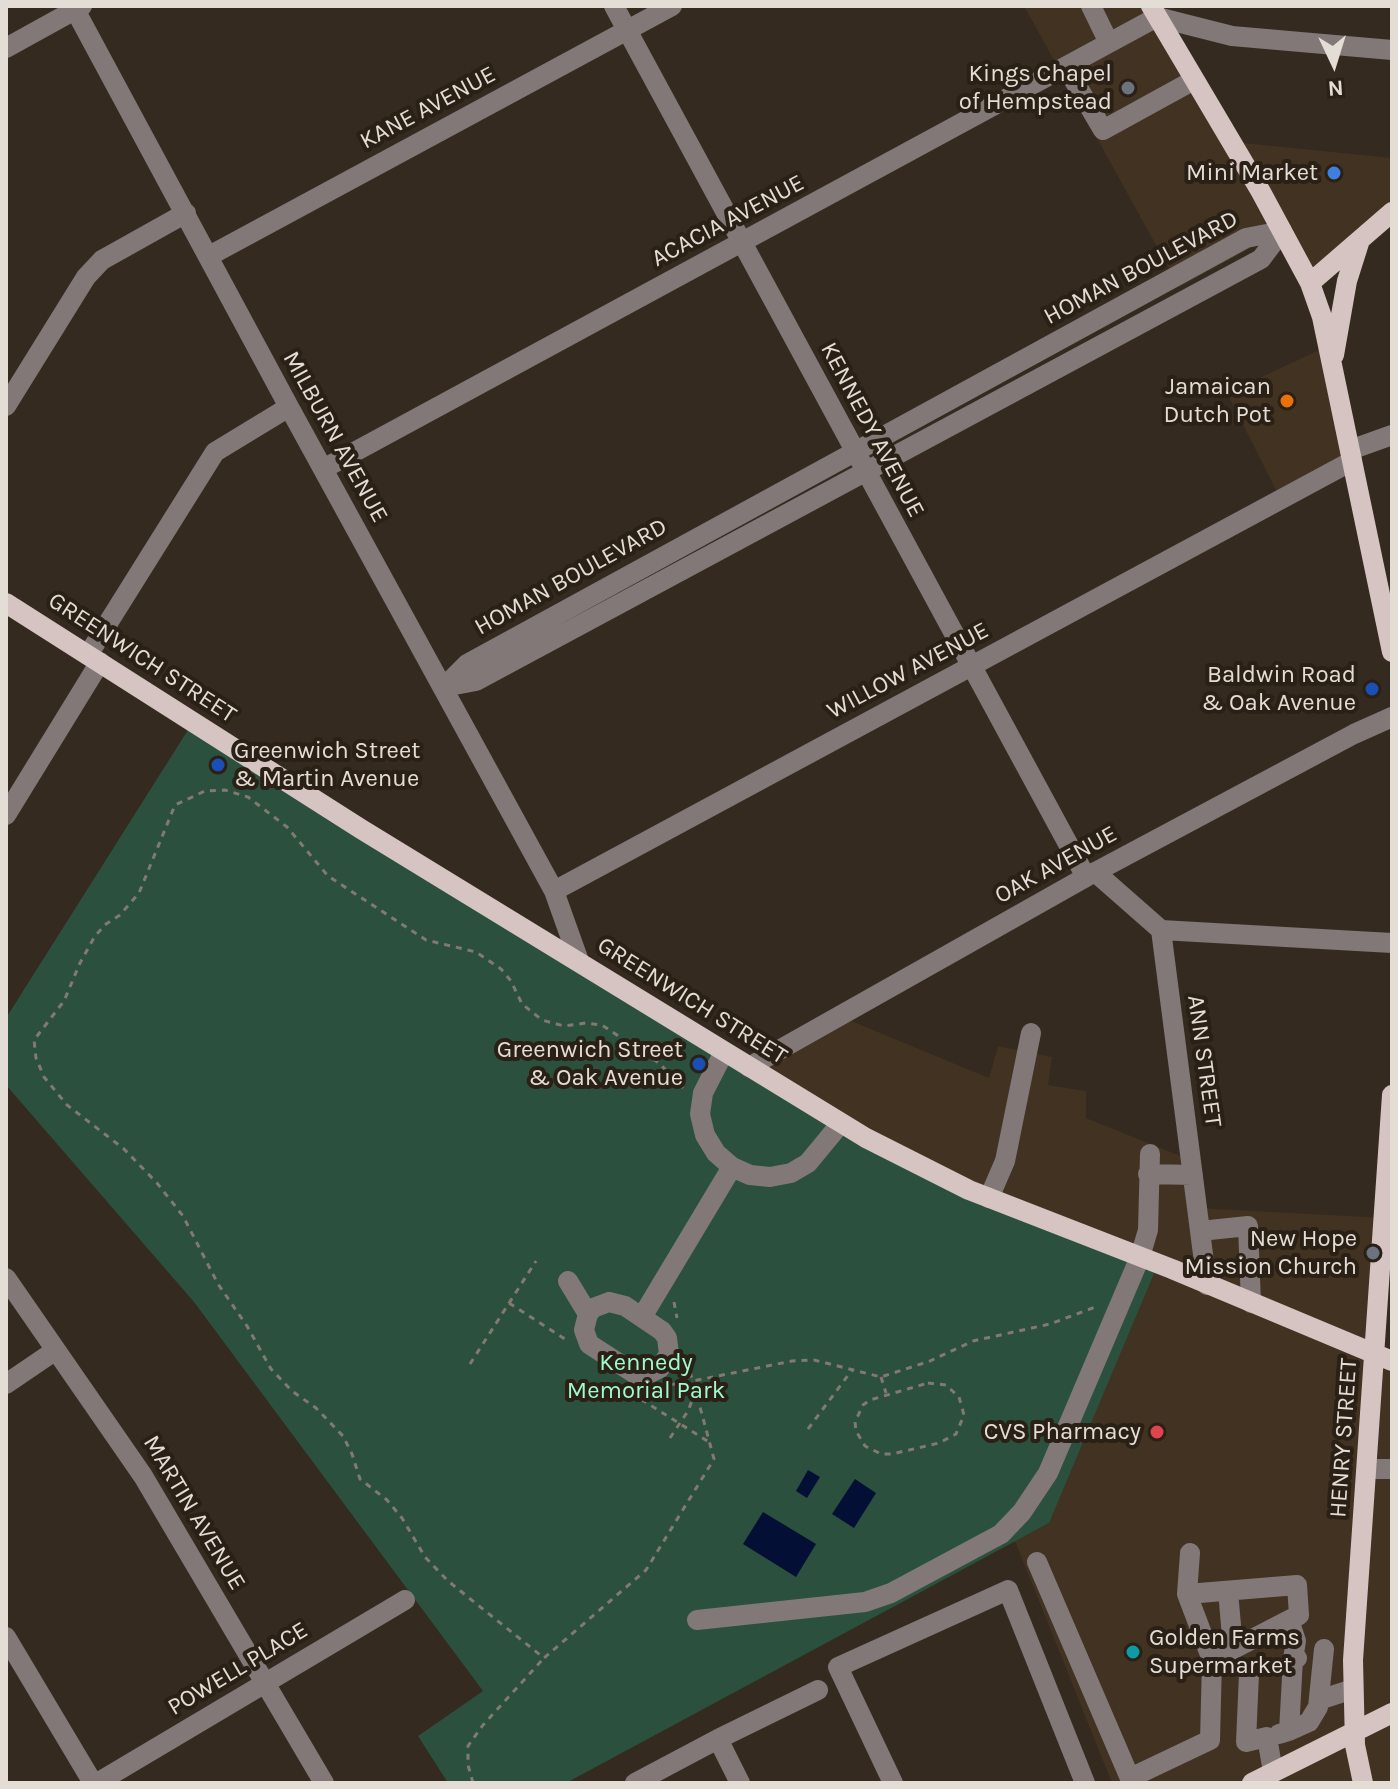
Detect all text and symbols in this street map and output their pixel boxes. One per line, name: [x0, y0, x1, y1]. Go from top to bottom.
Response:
north arrow: [1294, 24, 1374, 104]
street label: KANE AVENUE: [355, 60, 501, 156]
place label: Kings Chapel of Hempstead: [959, 60, 1112, 116]
text: N: [1327, 74, 1344, 101]
marker: Kings Chapel of Hempstead: [1119, 79, 1137, 97]
place label: Mini Market: [1186, 159, 1318, 187]
marker: Mini Market: [1325, 164, 1343, 182]
street label: ACACIA AVENUE: [647, 169, 809, 273]
street label: HOMAN BOULEVARD: [1039, 205, 1243, 331]
street label: KENNEDY AVENUE: [814, 338, 930, 522]
street label: MILBURN AVENUE: [276, 346, 394, 528]
place label: Jamaican Dutch Pot: [1164, 373, 1271, 429]
marker: Jamaican Dutch Pot: [1278, 392, 1296, 410]
street label: HOMAN BOULEVARD: [470, 512, 672, 642]
street label: GREENWICH STREET: [43, 586, 241, 730]
street label: WILLOW AVENUE: [822, 616, 994, 726]
place label: Baldwin Road & Oak Avenue: [1201, 661, 1356, 717]
marker: Baldwin Road & Oak Avenue: [1363, 680, 1381, 698]
place label: Greenwich Street & Martin Avenue: [234, 737, 420, 793]
marker: Greenwich Street & Martin Avenue: [209, 756, 227, 774]
street label: OAK AVENUE: [990, 820, 1122, 910]
street label: GREENWICH STREET: [592, 931, 792, 1071]
street label: ANN STREET: [1181, 993, 1227, 1129]
place label: Greenwich Street & Oak Avenue: [497, 1036, 683, 1092]
marker: Greenwich Street & Oak Avenue: [690, 1055, 708, 1073]
place label: New Hope Mission Church: [1185, 1225, 1357, 1281]
marker: New Hope Mission Church: [1364, 1244, 1382, 1262]
park label: Kennedy Memorial Park: [567, 1349, 725, 1405]
street label: HENRY STREET: [1324, 1357, 1364, 1519]
place label: CVS Pharmacy: [984, 1418, 1141, 1446]
marker: CVS Pharmacy: [1148, 1423, 1166, 1441]
street label: MARTIN AVENUE: [137, 1430, 251, 1596]
street label: POWELL PLACE: [163, 1616, 313, 1722]
place label: Golden Farms Supermarket: [1149, 1624, 1300, 1680]
marker: Golden Farms Supermarket: [1124, 1643, 1142, 1661]

